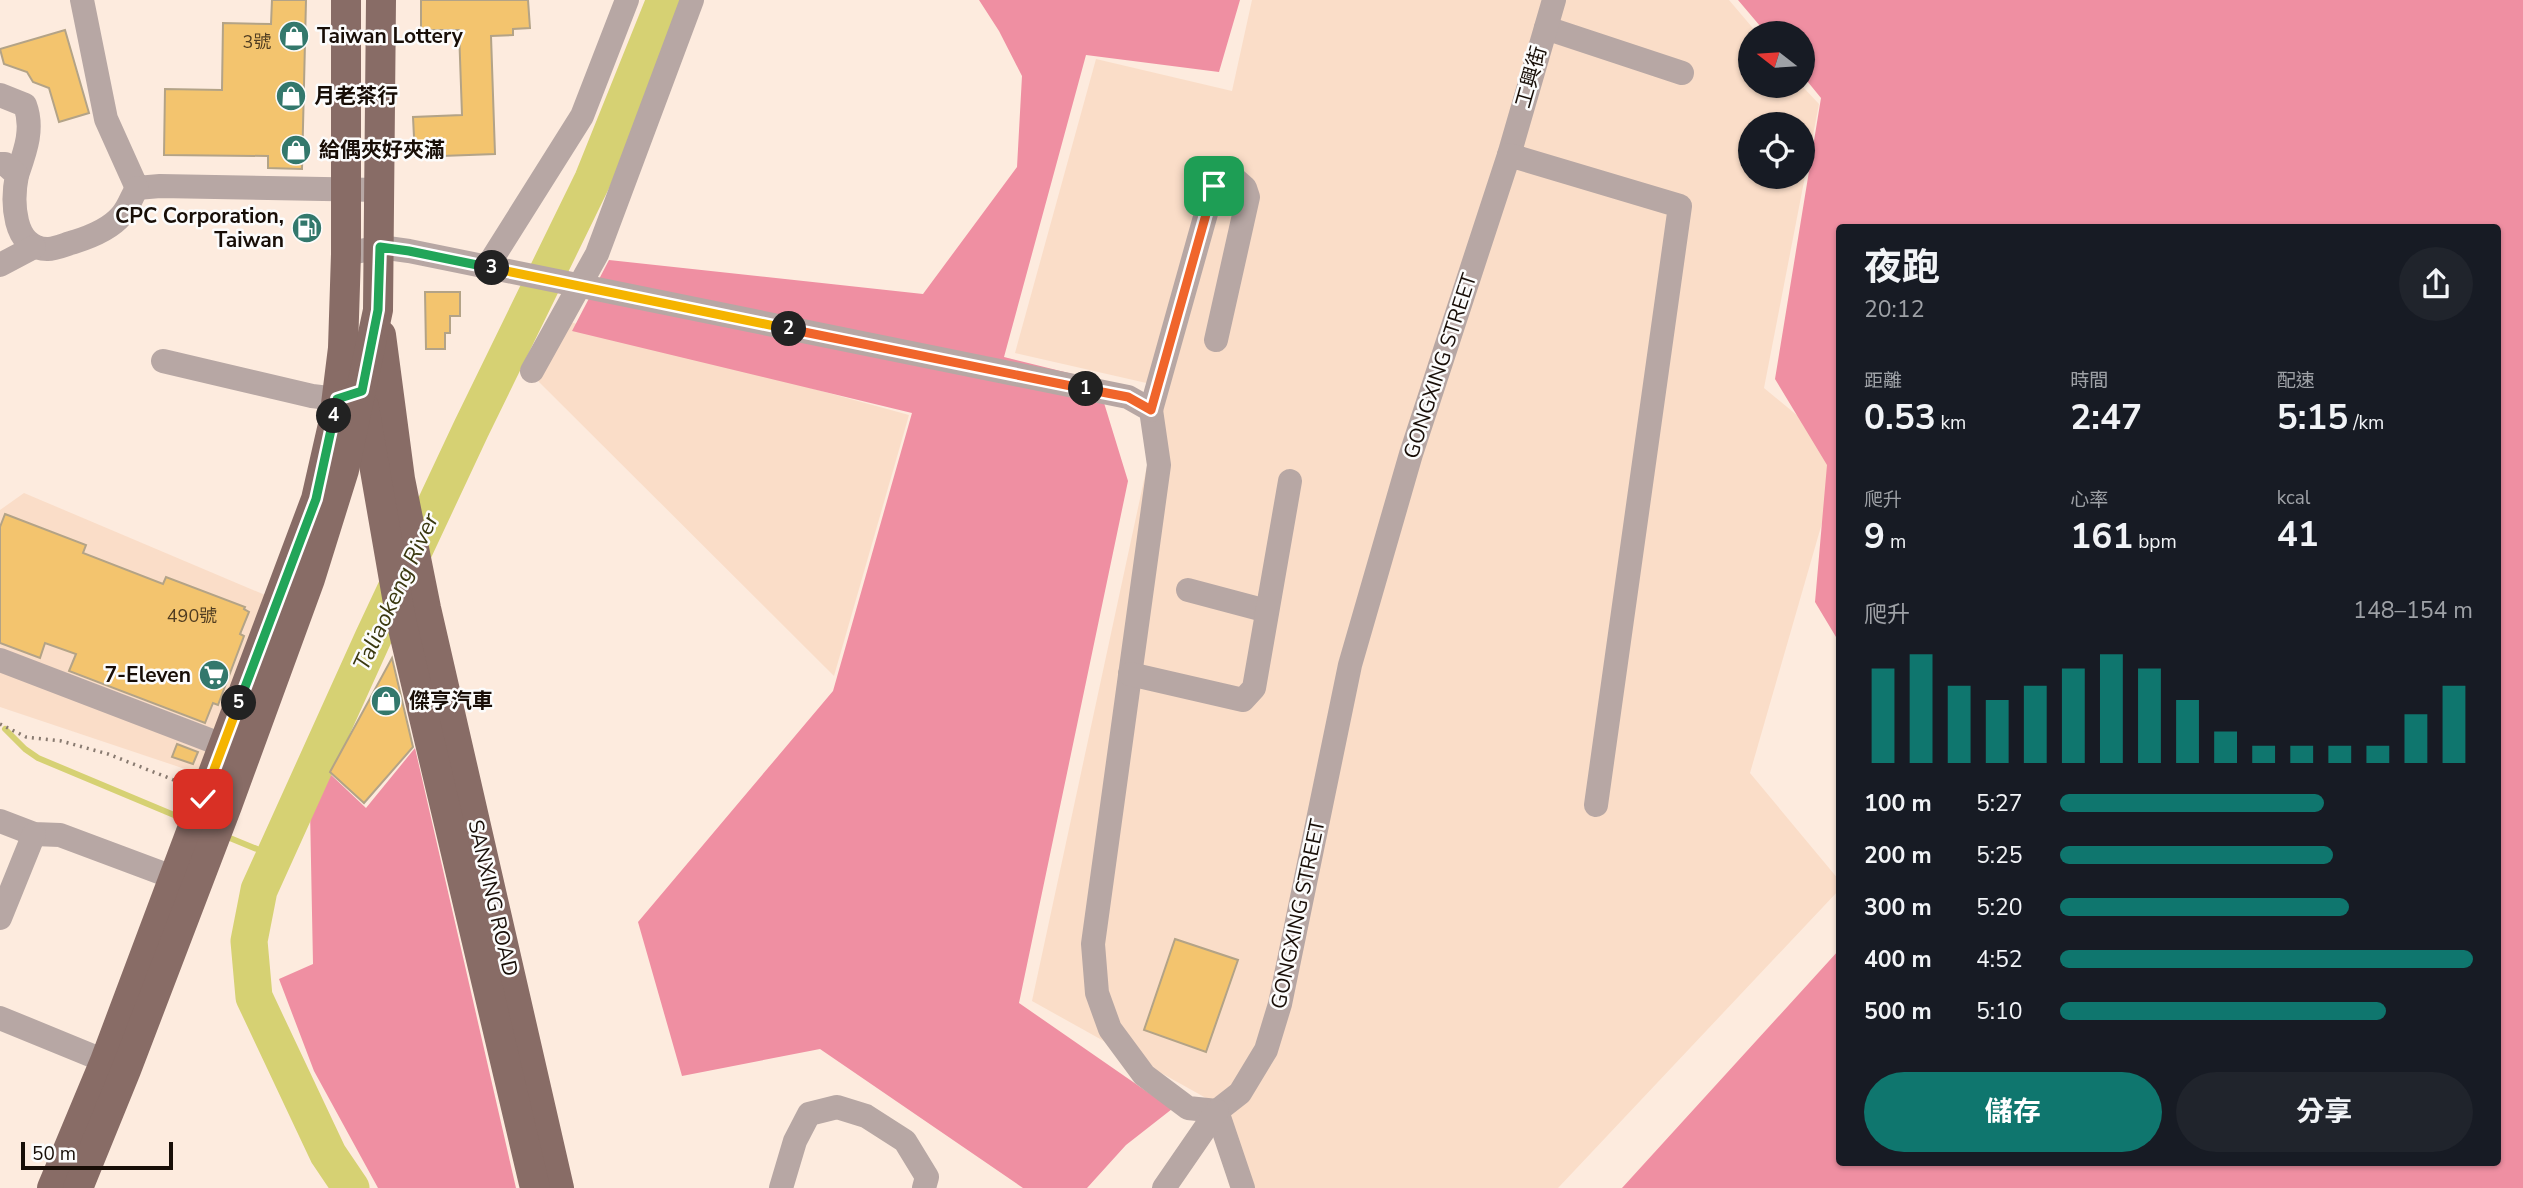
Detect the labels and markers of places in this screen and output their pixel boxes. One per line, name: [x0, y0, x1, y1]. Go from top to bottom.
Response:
shop icon: Taiwan Lottery: [277, 19, 311, 53]
place label: Taiwan Lottery: [317, 22, 464, 50]
shop icon: 月老茶行: [274, 79, 308, 113]
place label: 月老茶行: [314, 82, 398, 110]
shop icon: 給偶夾好夾滿: [279, 133, 313, 167]
place label: 給偶夾好夾滿: [319, 136, 445, 164]
pin: [1184, 156, 1244, 216]
place label: CPC Corporation, Taiwan: [115, 202, 284, 254]
fuel station icon: CPC Corporation, Taiwan: [290, 211, 324, 245]
pin: 3: [475, 250, 510, 286]
pin: 2: [772, 312, 806, 346]
pin: 1: [1068, 372, 1104, 406]
pin: 4: [316, 398, 352, 434]
supermarket icon: 7-Eleven: [197, 658, 231, 692]
place label: 7-Eleven: [104, 661, 191, 689]
shop icon: 傑亨汽車: [369, 684, 403, 718]
pin: 5: [222, 686, 256, 720]
place label: 傑亨汽車: [409, 687, 493, 715]
pin: [173, 769, 233, 829]

